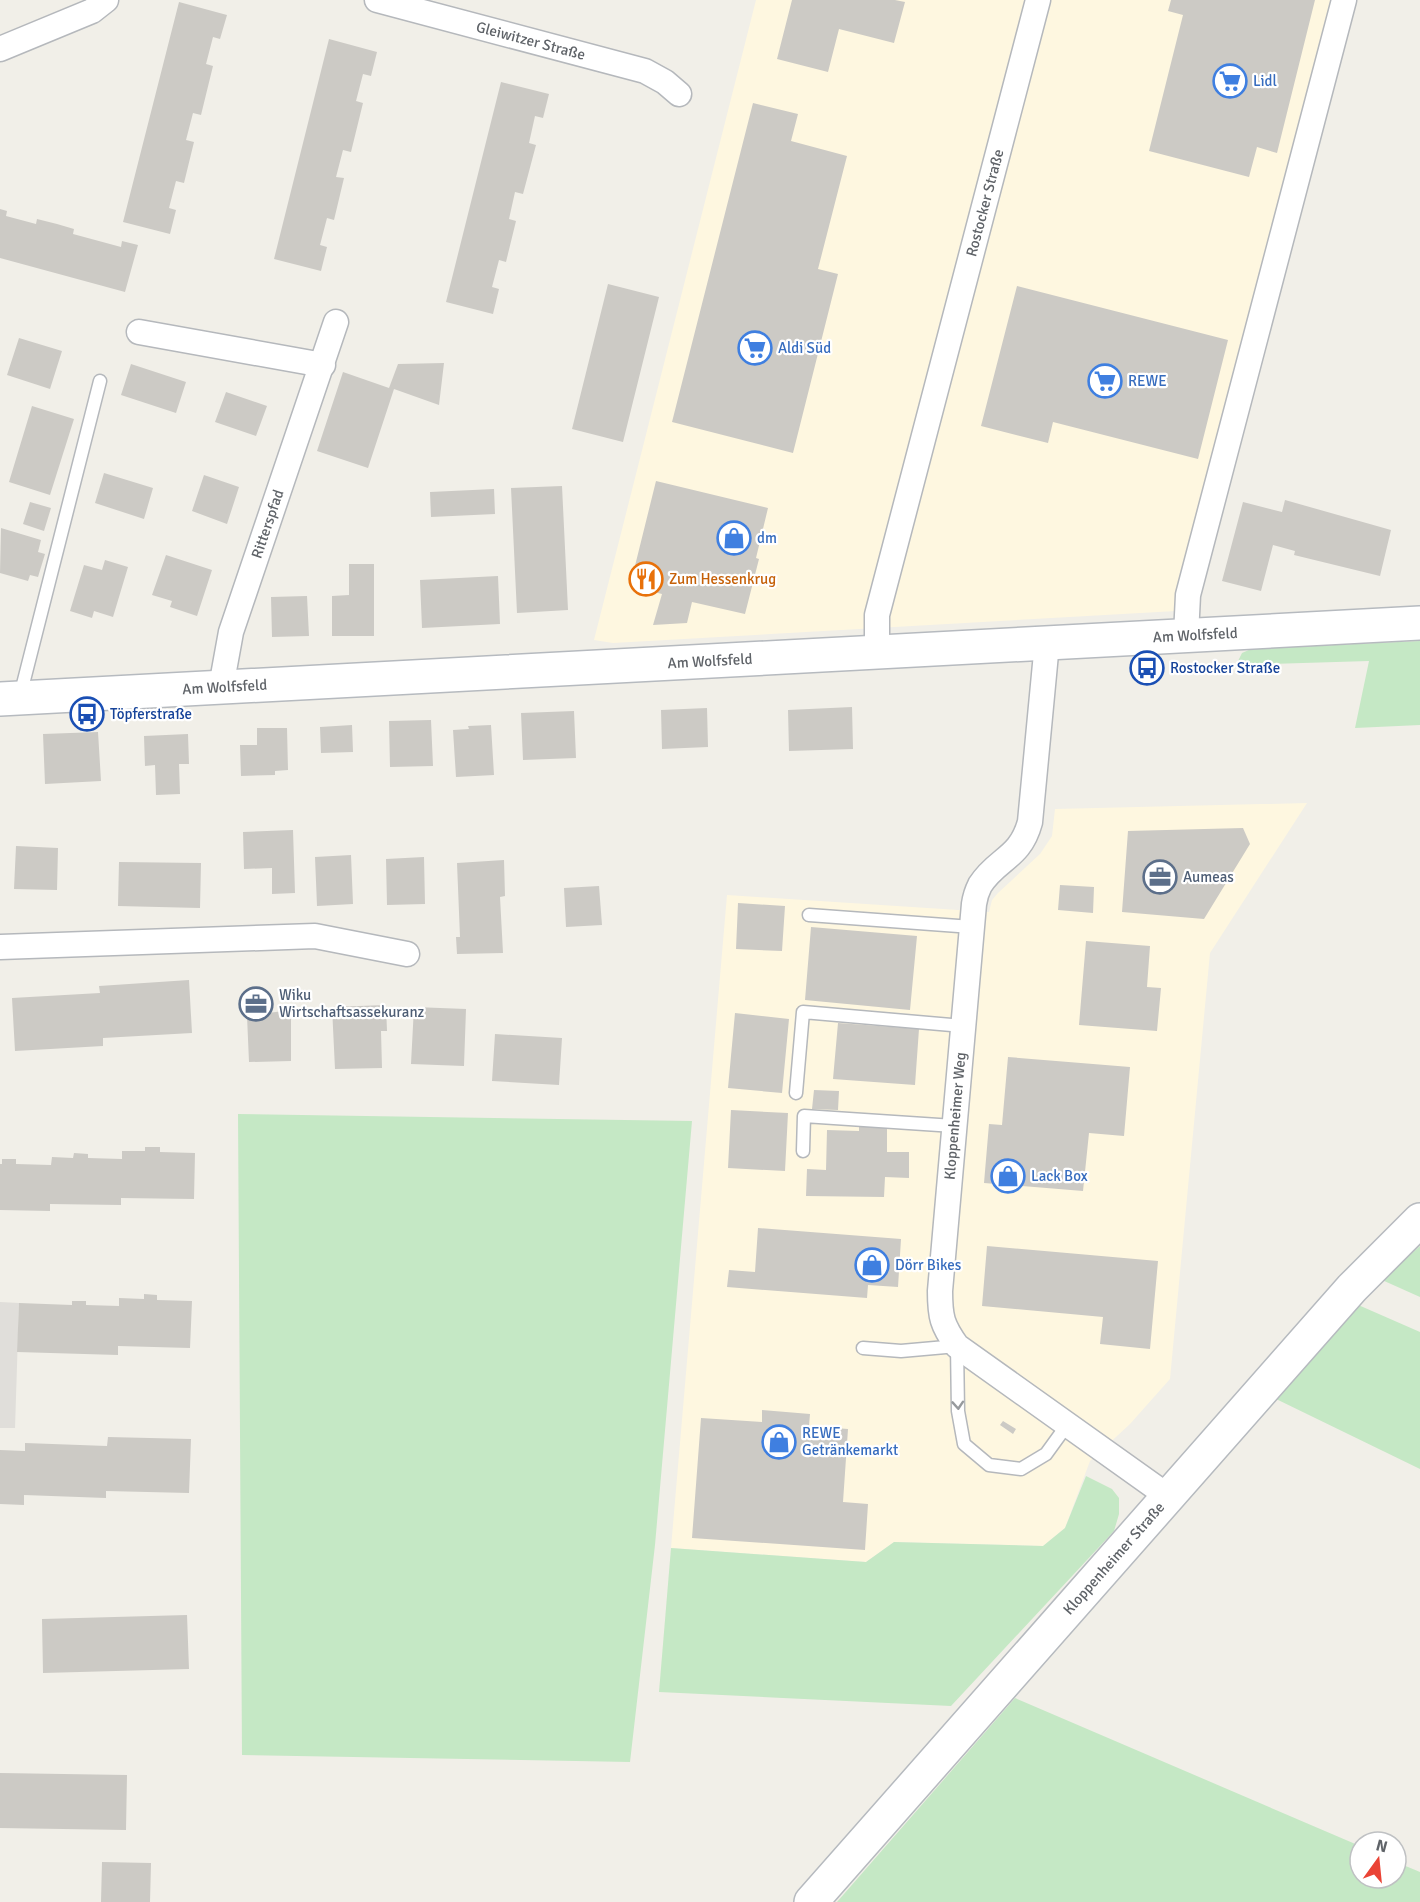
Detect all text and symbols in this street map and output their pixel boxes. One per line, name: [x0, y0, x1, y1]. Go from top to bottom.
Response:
street label: Gleiwitzer Straße: [474, 18, 587, 64]
supermarket icon: Lidl: [1212, 63, 1248, 99]
place label: Lidl: [1253, 72, 1277, 90]
street label: Rostocker Straße: [962, 147, 1008, 259]
supermarket icon: Aldi Süd: [737, 330, 773, 366]
place label: Aldi Süd: [778, 339, 831, 357]
supermarket icon: REWE: [1087, 363, 1123, 399]
place label: REWE: [1128, 372, 1167, 390]
street label: Ritterspfad: [248, 487, 288, 561]
shop icon: dm: [716, 520, 752, 556]
place label: dm: [757, 529, 777, 547]
restaurant icon: Zum Hessenkrug: [628, 561, 664, 597]
place label: Zum Hessenkrug: [669, 570, 776, 588]
street label: Am Wolfsfeld: [1152, 624, 1238, 646]
street label: Am Wolfsfeld: [667, 650, 753, 672]
bus stop icon: Rostocker Straße: [1129, 650, 1165, 686]
place label: Rostocker Straße: [1170, 659, 1280, 677]
street label: Am Wolfsfeld: [182, 676, 268, 698]
bus stop icon: Töpferstraße: [69, 696, 105, 732]
place label: Töpferstraße: [110, 705, 192, 723]
office icon: Aumeas: [1142, 859, 1178, 895]
place label: Aumeas: [1183, 868, 1234, 886]
office icon: Wiku Wirtschaftsassekuranz: [238, 986, 274, 1022]
place label: Wiku Wirtschaftsassekuranz: [279, 986, 425, 1021]
street label: Kloppenheimer Weg: [940, 1051, 970, 1181]
shop icon: Lack Box: [990, 1158, 1026, 1194]
place label: Lack Box: [1031, 1167, 1088, 1185]
shop icon: Dörr Bikes: [854, 1247, 890, 1283]
place label: Dörr Bikes: [895, 1256, 962, 1274]
one-way arrow: [951, 1400, 964, 1409]
shop icon: REWE Getränkemarkt: [761, 1424, 797, 1460]
place label: REWE Getränkemarkt: [802, 1424, 898, 1459]
street label: Kloppenheimer Straße: [1059, 1498, 1168, 1618]
north arrow: [1348, 1830, 1408, 1890]
text: N: [1374, 1835, 1390, 1858]

